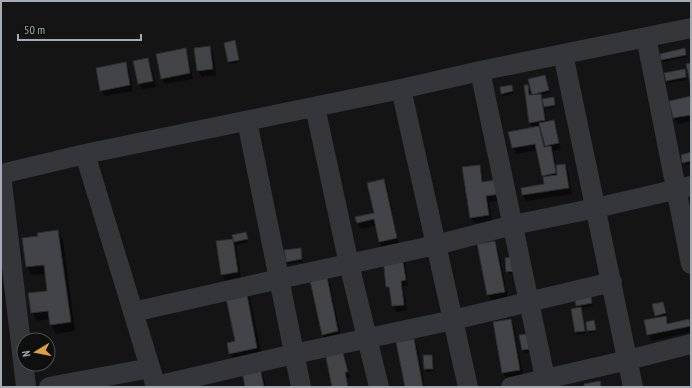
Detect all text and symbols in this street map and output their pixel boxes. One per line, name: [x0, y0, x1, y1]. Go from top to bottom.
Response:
scale bar: [18, 16, 141, 42]
text: 50 m: [24, 22, 45, 37]
north arrow: [16, 332, 56, 372]
text: N: [19, 350, 34, 358]

